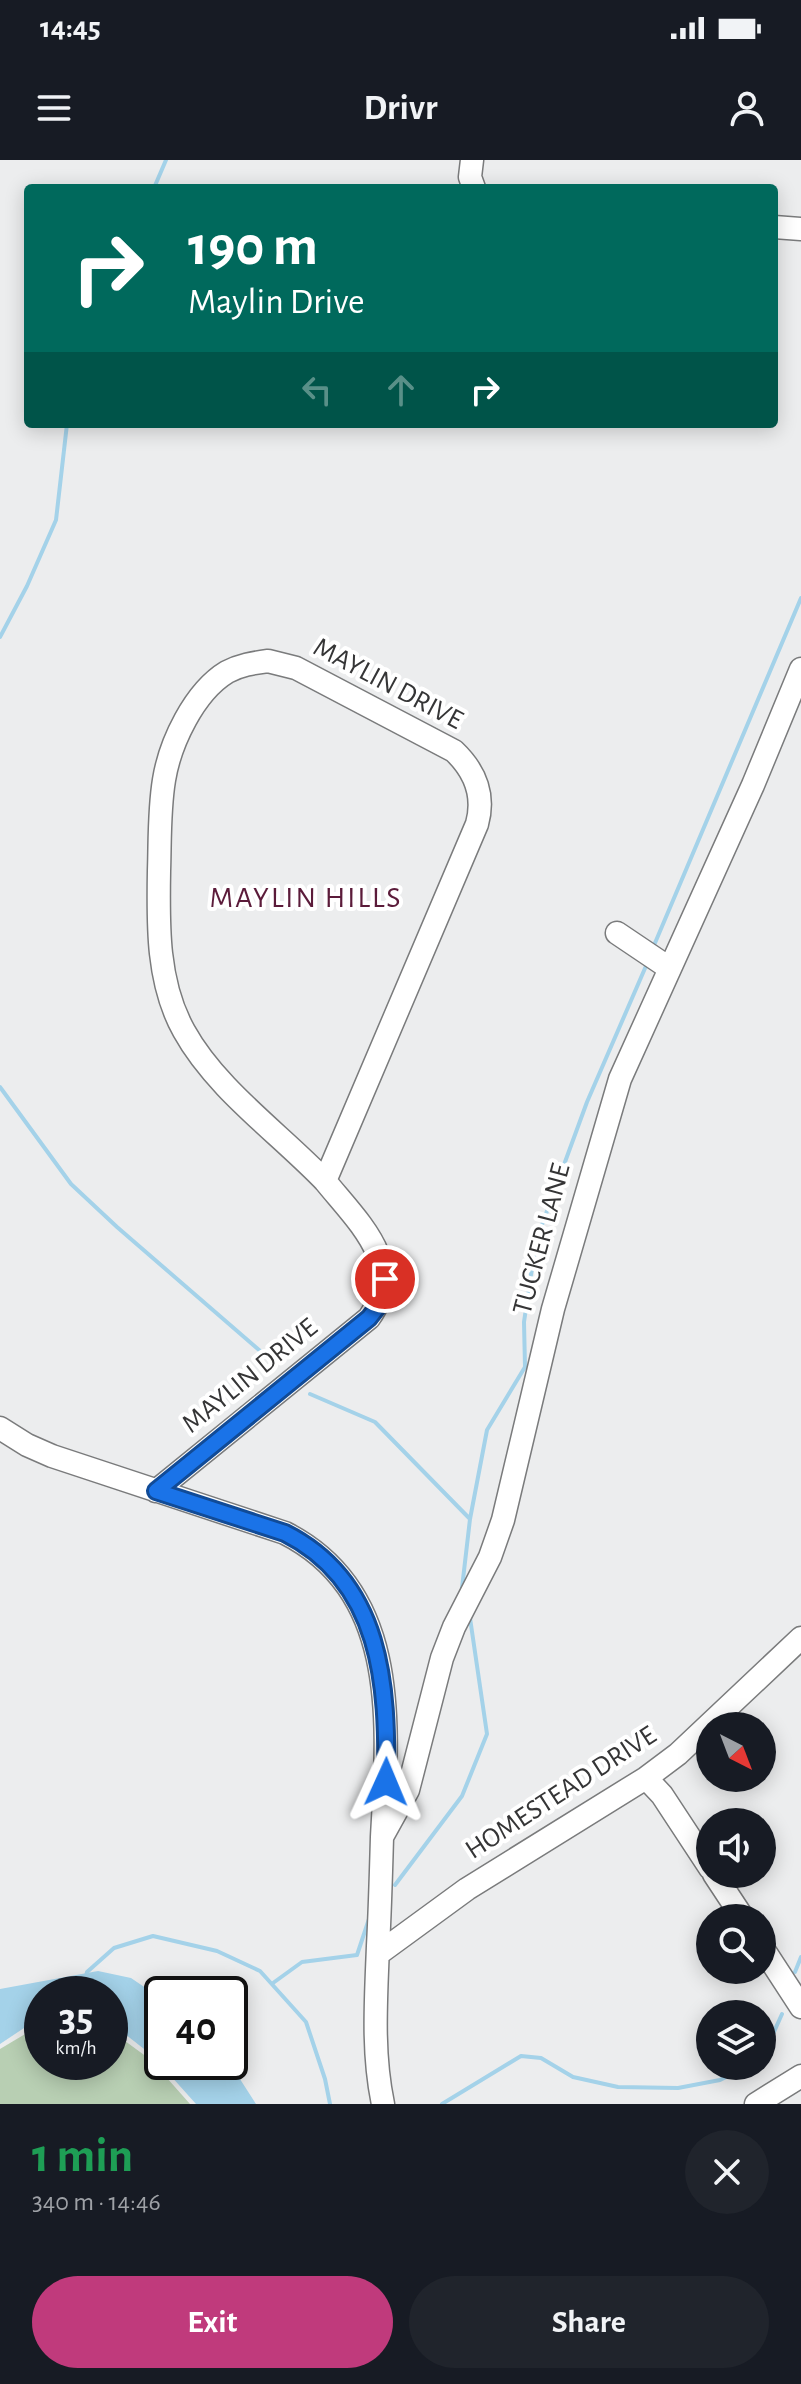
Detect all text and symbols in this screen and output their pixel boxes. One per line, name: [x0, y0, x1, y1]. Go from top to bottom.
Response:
text: 14:45: [40, 13, 101, 43]
icon: menu: [32, 86, 76, 130]
icon: person: [725, 86, 769, 130]
text: Drivr: [364, 90, 437, 126]
icon: right: [56, 216, 160, 320]
text: 190 m: [188, 219, 318, 275]
text: Maylin Drive: [188, 284, 365, 320]
icon: left: [295, 368, 339, 412]
icon: ahead: [379, 368, 423, 412]
icon: right: [463, 368, 507, 412]
street label: MAYLIN DRIVE: [309, 633, 467, 735]
district label: MAYLIN HILLS: [209, 883, 403, 913]
street label: TUCKER LANE: [508, 1160, 576, 1318]
pin: [351, 1245, 419, 1313]
icon: arrive: [363, 1257, 407, 1301]
street label: MAYLIN DRIVE: [177, 1313, 323, 1439]
north arrow: [696, 1712, 776, 1792]
map controls: [696, 1712, 776, 2080]
street label: HOMESTEAD DRIVE: [461, 1721, 661, 1865]
position arrow: [344, 1740, 428, 1824]
button: sound: [696, 1808, 776, 1888]
button: search: [696, 1904, 776, 1984]
speed limit sign: 40: [144, 1976, 248, 2080]
text: 35: [59, 1998, 93, 2038]
button: layers: [696, 2000, 776, 2080]
text: km/h: [55, 2038, 97, 2058]
button: close: [685, 2130, 769, 2214]
text: 1 min: [32, 2133, 133, 2181]
text: 340 m · 14:46: [32, 2189, 161, 2215]
button: Exit: [32, 2276, 393, 2368]
button: Share: [409, 2276, 769, 2368]

